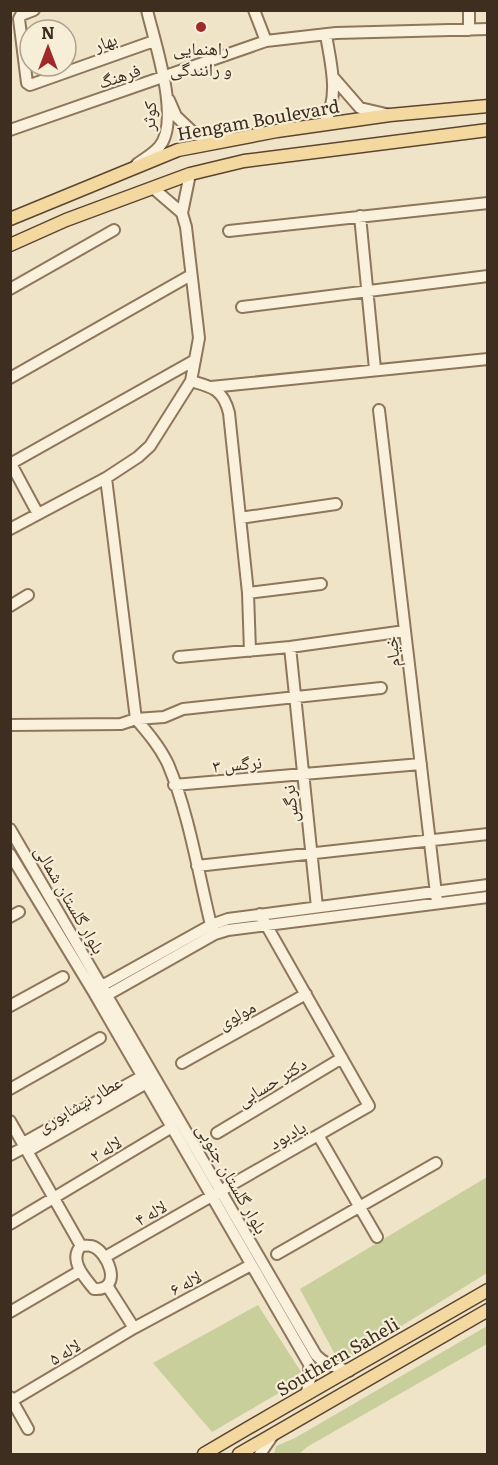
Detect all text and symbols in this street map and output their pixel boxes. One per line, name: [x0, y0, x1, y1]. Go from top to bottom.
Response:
north arrow: [18, 18, 78, 78]
text: N: [41, 20, 55, 44]
marker: راهنمایی و رانندگی: [194, 20, 208, 34]
street label: بهار: [88, 24, 121, 58]
place label: راهنمایی و رانندگی: [170, 34, 232, 82]
street label: فرهنگ: [94, 55, 144, 95]
street label: Hengam Boulevard: [175, 91, 341, 147]
street label: کوثر: [133, 100, 163, 133]
street label: خیام: [376, 635, 406, 669]
street label: نرگس ۳: [211, 747, 263, 779]
street label: نرگس: [274, 784, 304, 824]
street label: بلوار گلستان شمالی: [29, 840, 113, 958]
street label: مولوی: [212, 992, 260, 1036]
street label: دکتر حسابی: [231, 1049, 311, 1113]
street label: عطار نیشابوری: [31, 1068, 127, 1138]
street label: یادبود: [263, 1113, 311, 1155]
street label: بلوار گلستان جنوبی: [190, 1118, 276, 1239]
street label: لاله ۲: [84, 1128, 126, 1168]
street label: لاله ۴: [129, 1192, 171, 1232]
street label: لاله ۶: [164, 1262, 206, 1302]
street label: Southern Saheli: [271, 1310, 403, 1402]
street label: لاله ۵: [43, 1331, 85, 1371]

